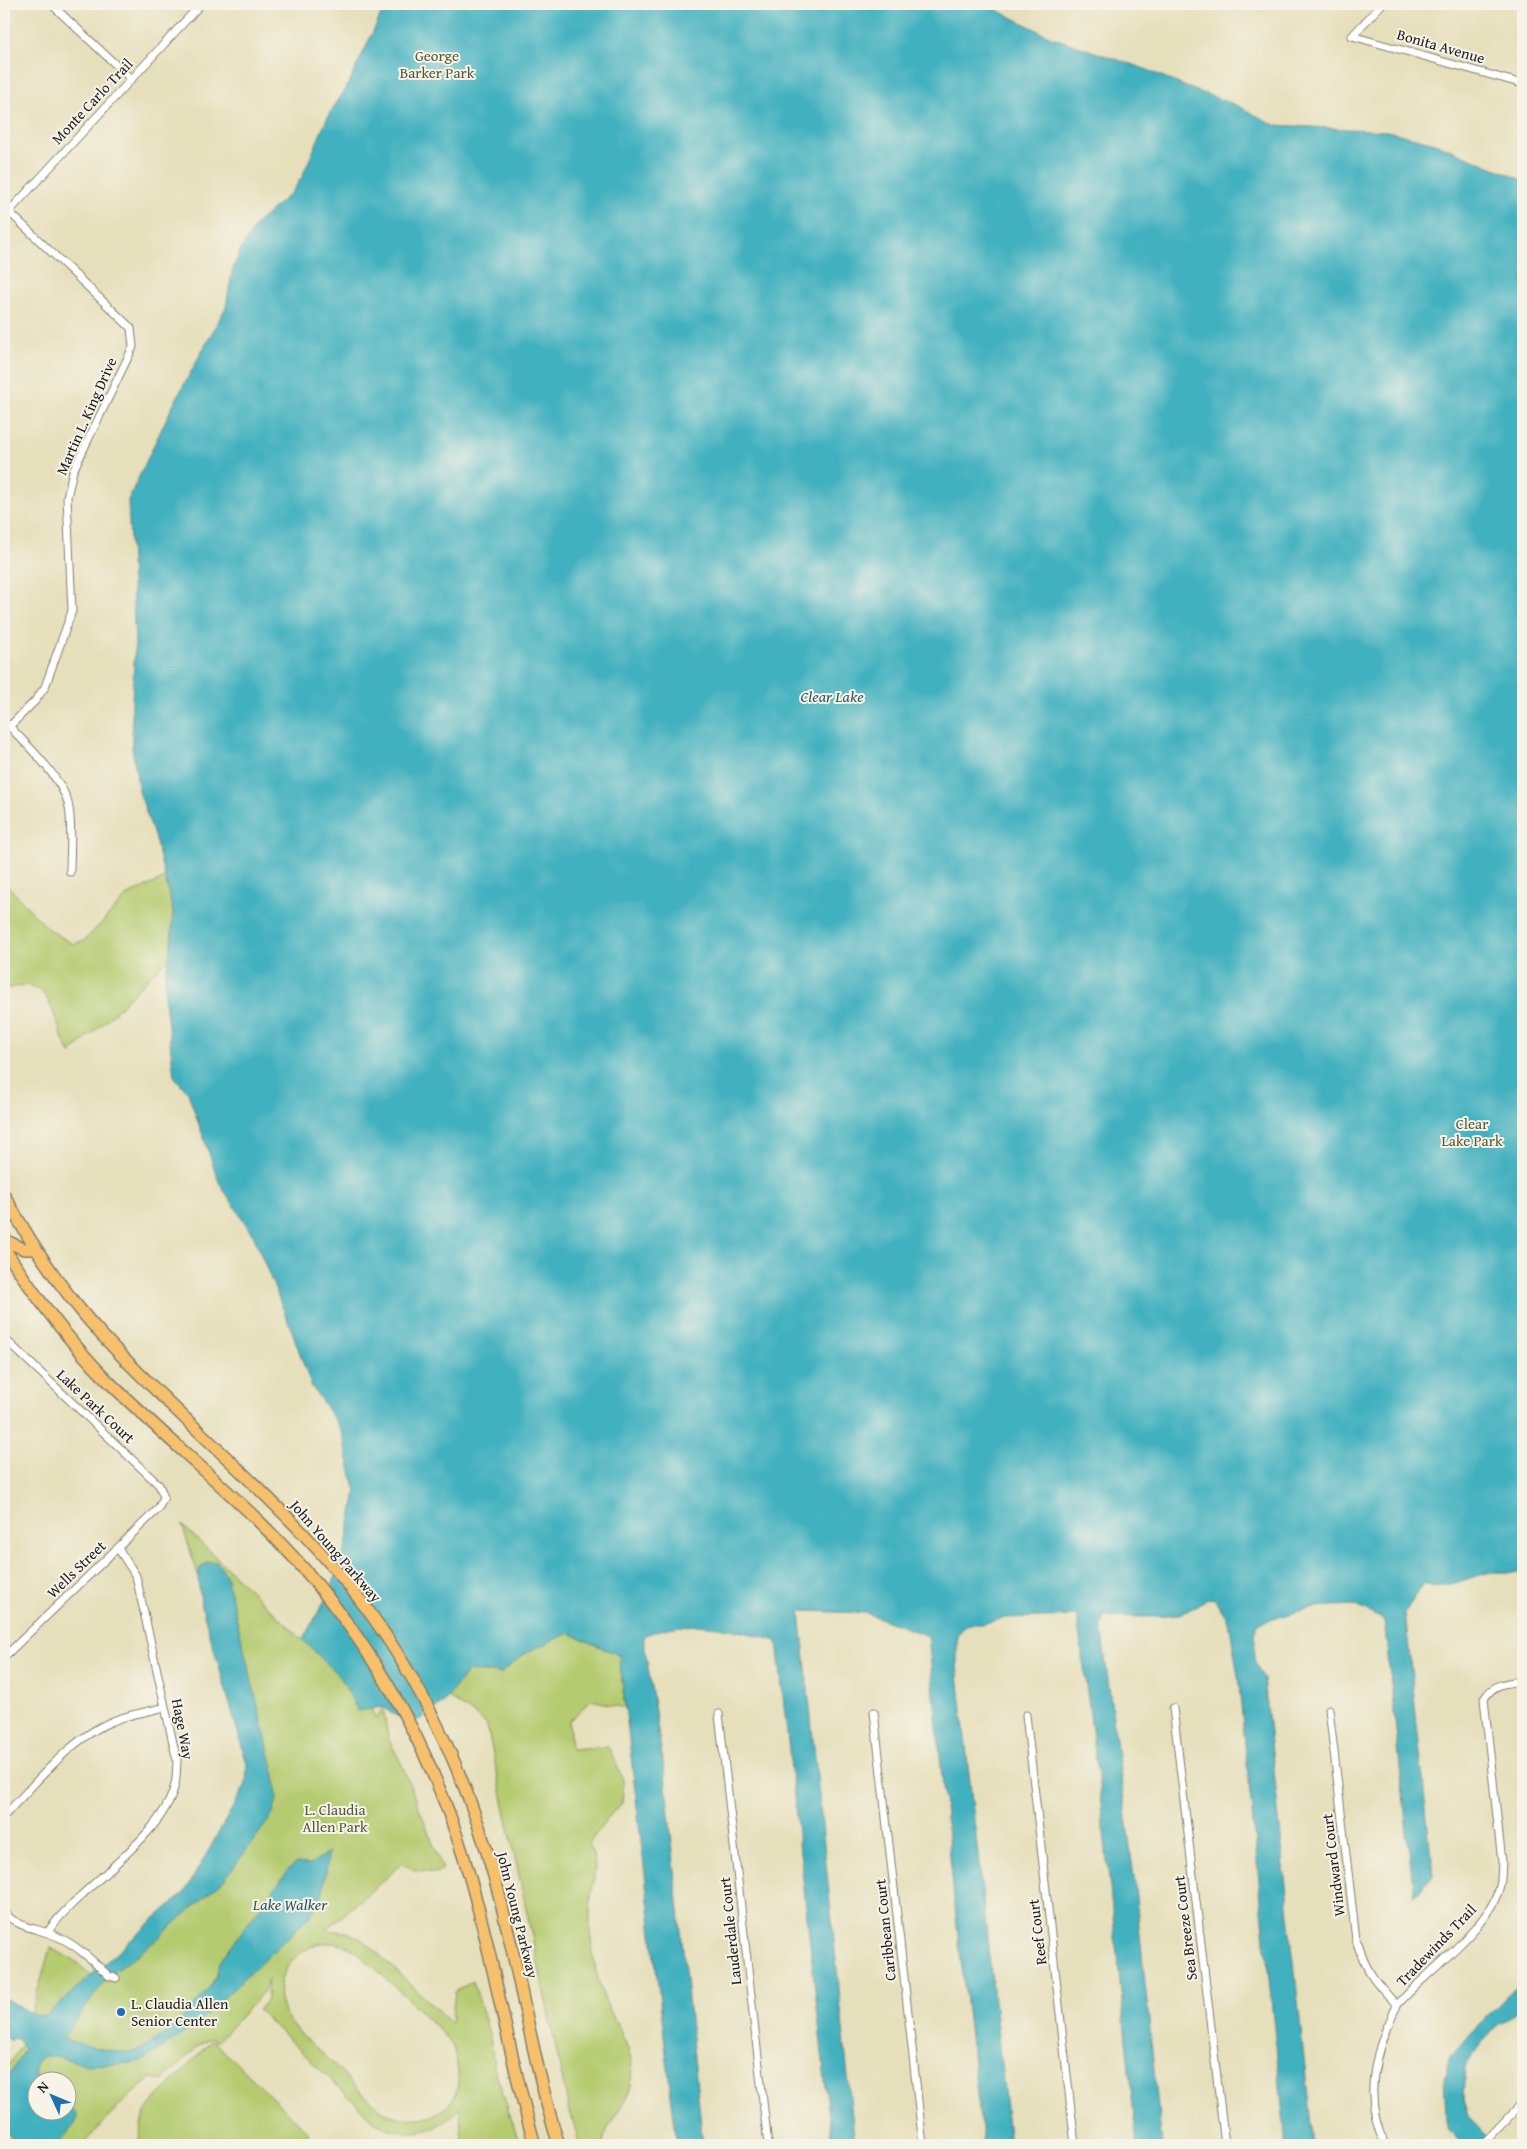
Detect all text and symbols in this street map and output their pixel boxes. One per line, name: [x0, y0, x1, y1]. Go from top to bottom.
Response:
street label: Bonita Avenue: [1395, 23, 1487, 69]
park label: George Barker Park: [400, 45, 475, 83]
street label: Monte Carlo Trail: [47, 53, 137, 149]
street label: Martin L. King Drive: [51, 354, 121, 478]
water label: Clear Lake: [800, 684, 864, 708]
park label: Clear Lake Park: [1441, 1113, 1503, 1151]
street label: Lake Park Court: [52, 1364, 140, 1448]
street label: John Young Parkway: [284, 1494, 387, 1607]
street label: Wells Street: [42, 1535, 111, 1603]
street label: Hage Way: [167, 1697, 199, 1762]
park label: L. Claudia Allen Park: [302, 1799, 368, 1837]
street label: Windward Court: [1316, 1812, 1350, 1918]
street label: John Young Parkway: [492, 1848, 544, 1981]
street label: Sea Breeze Court: [1168, 1874, 1202, 1982]
street label: Lauderdale Court: [714, 1875, 746, 1986]
street label: Caribbean Court: [869, 1877, 901, 1982]
water label: Lake Walker: [252, 1892, 328, 1916]
street label: Reef Court: [1022, 1897, 1051, 1966]
street label: Tradewinds Trail: [1391, 1899, 1481, 1991]
place label: L. Claudia Allen Senior Center: [131, 1993, 229, 2031]
marker: L. Claudia Allen Senior Center: [115, 2006, 127, 2018]
north arrow: [28, 2072, 78, 2122]
text: N: [32, 2076, 54, 2097]

